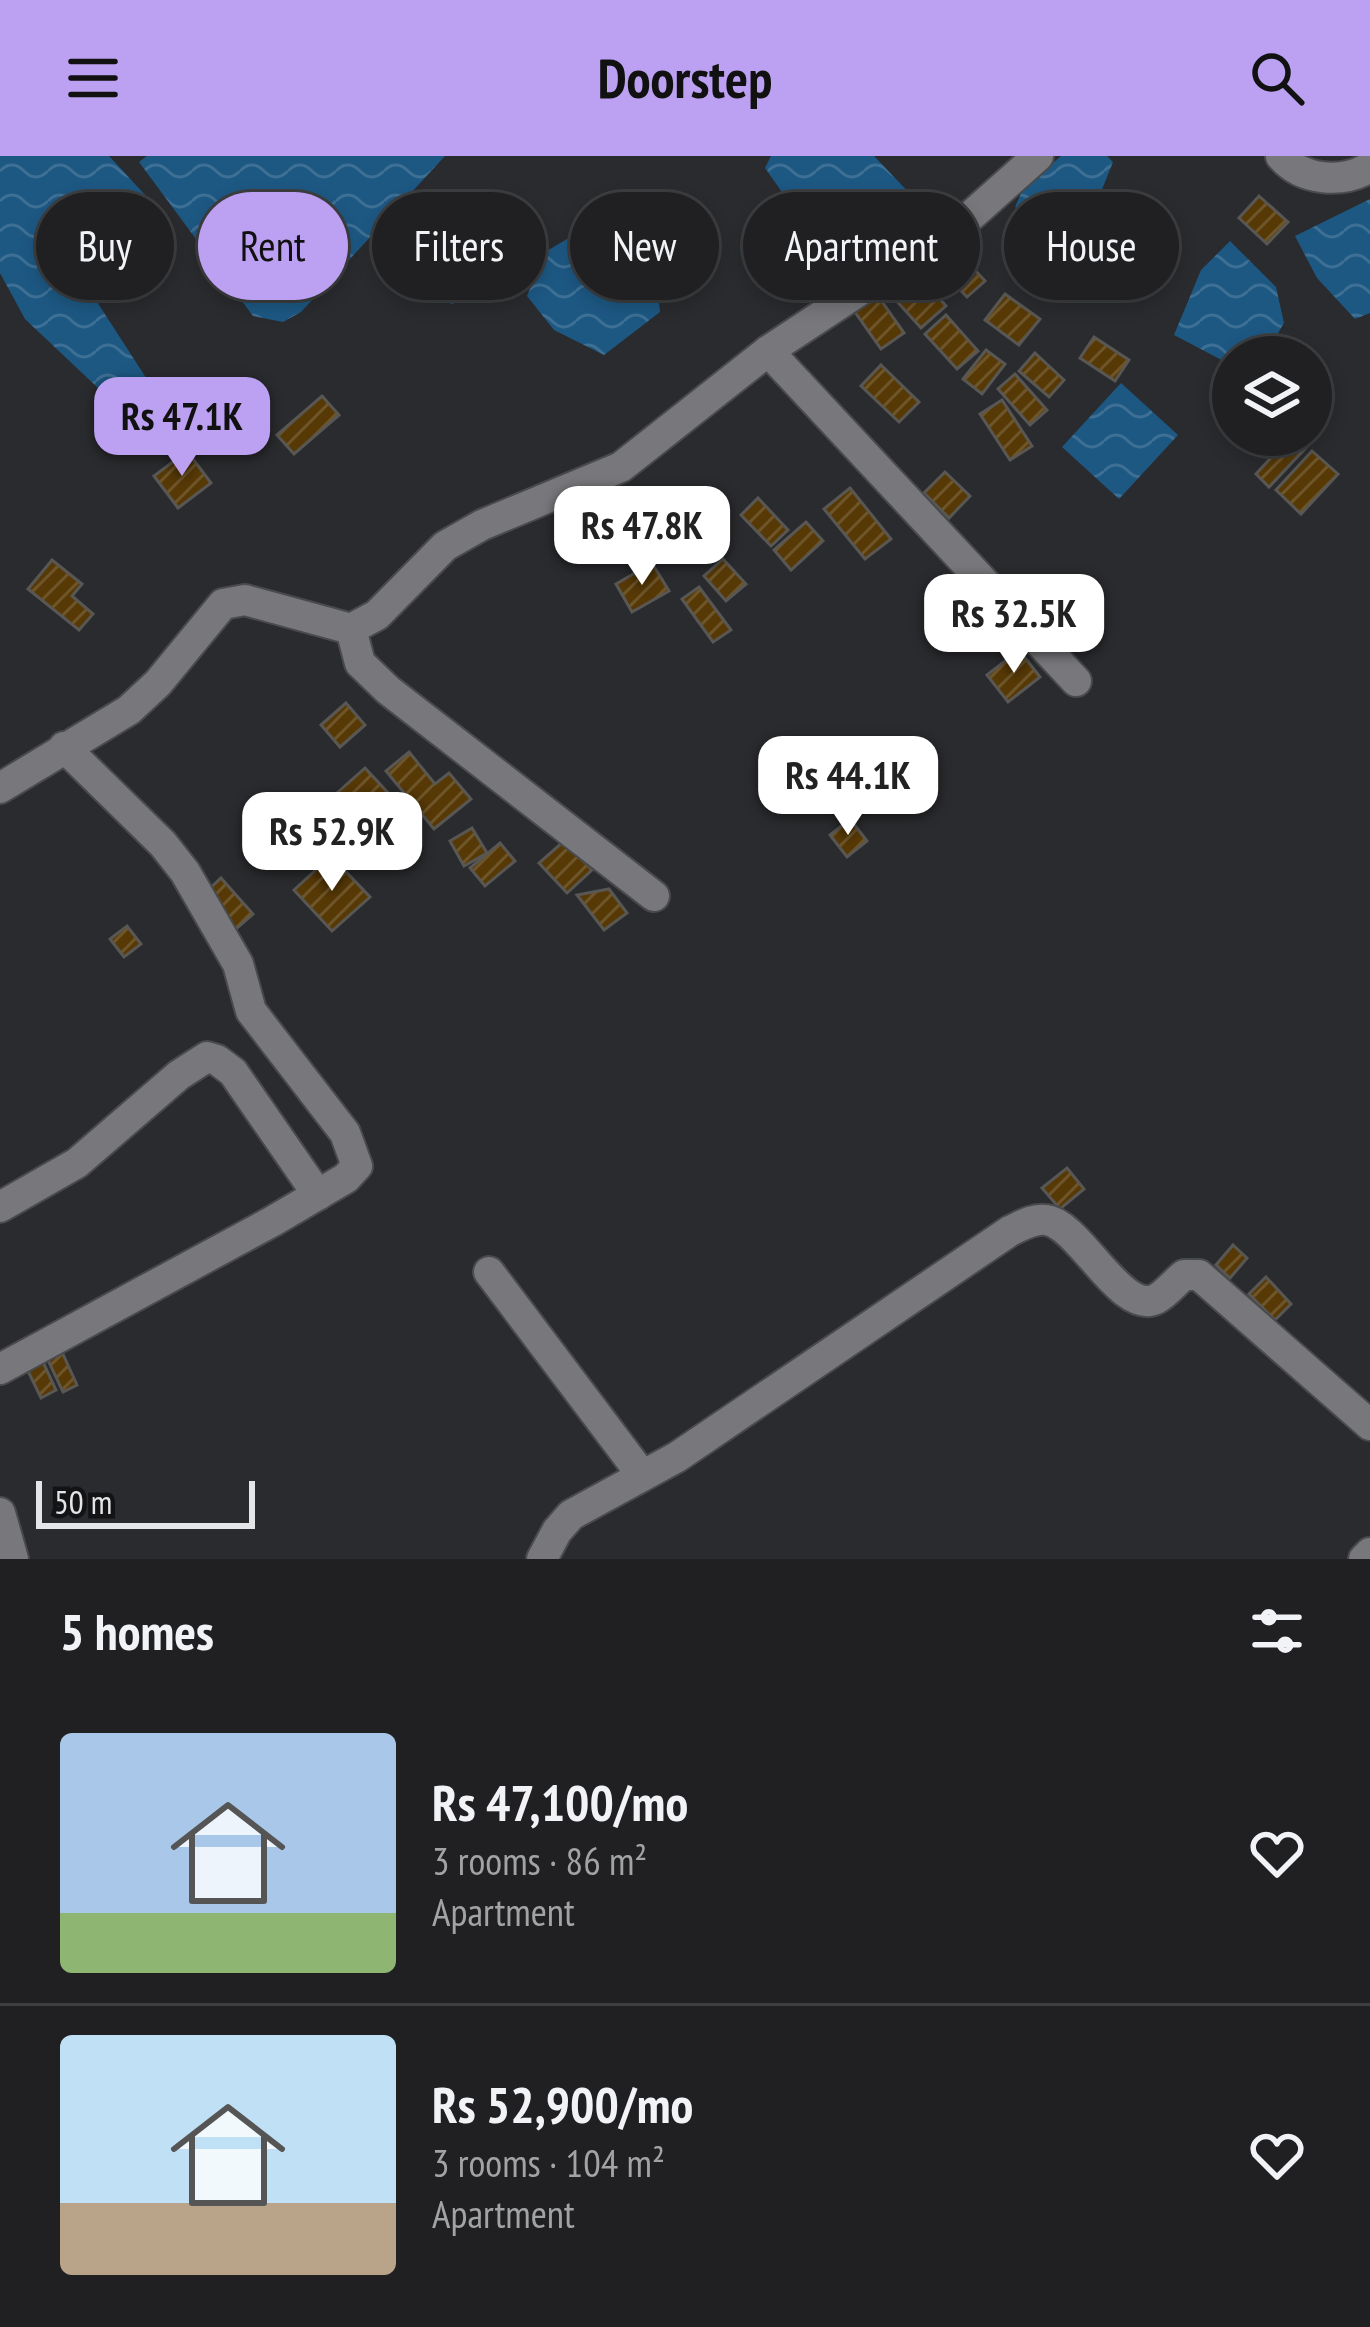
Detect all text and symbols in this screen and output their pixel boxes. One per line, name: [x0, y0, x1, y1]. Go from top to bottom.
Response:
text: Doorstep: [598, 43, 772, 113]
icon: menu: [60, 45, 126, 111]
icon: search: [1244, 45, 1310, 111]
chip: Buy: [36, 192, 174, 300]
chip: Rent: [198, 192, 348, 300]
chip: Filters: [372, 192, 546, 300]
chip: New: [570, 192, 719, 300]
chip: Apartment: [743, 192, 980, 300]
chip: House: [1004, 192, 1179, 300]
map controls: [1212, 336, 1332, 456]
button: layers: [1212, 336, 1332, 456]
pin: Rs 47.1K: [58, 377, 306, 479]
text: Rs 47.1K: [121, 390, 243, 441]
pin: Rs 47.8K: [518, 486, 766, 588]
text: Rs 47.8K: [581, 499, 703, 550]
pin: Rs 32.5K: [890, 574, 1138, 676]
text: Rs 32.5K: [951, 587, 1077, 638]
pin: Rs 44.1K: [724, 736, 972, 838]
text: Rs 44.1K: [785, 749, 911, 800]
pin: Rs 52.9K: [208, 792, 456, 894]
text: Rs 52.9K: [269, 805, 395, 856]
scale bar: [36, 1475, 255, 1528]
text: 50 m: [54, 1480, 112, 1523]
text: 5 homes: [60, 1598, 214, 1664]
icon: filters: [1244, 1598, 1310, 1664]
text: Rs 47,100/mo: [432, 1769, 688, 1835]
icon: home: [156, 1781, 300, 1925]
icon: heart: [1244, 1820, 1310, 1886]
text: 3 rooms · 86 m²: [432, 1835, 647, 1886]
text: Apartment: [432, 1886, 575, 1937]
text: Rs 52,900/mo: [432, 2071, 693, 2137]
icon: home: [156, 2083, 300, 2227]
icon: heart: [1244, 2122, 1310, 2188]
text: 3 rooms · 104 m²: [432, 2137, 665, 2188]
text: Apartment: [432, 2188, 575, 2239]

